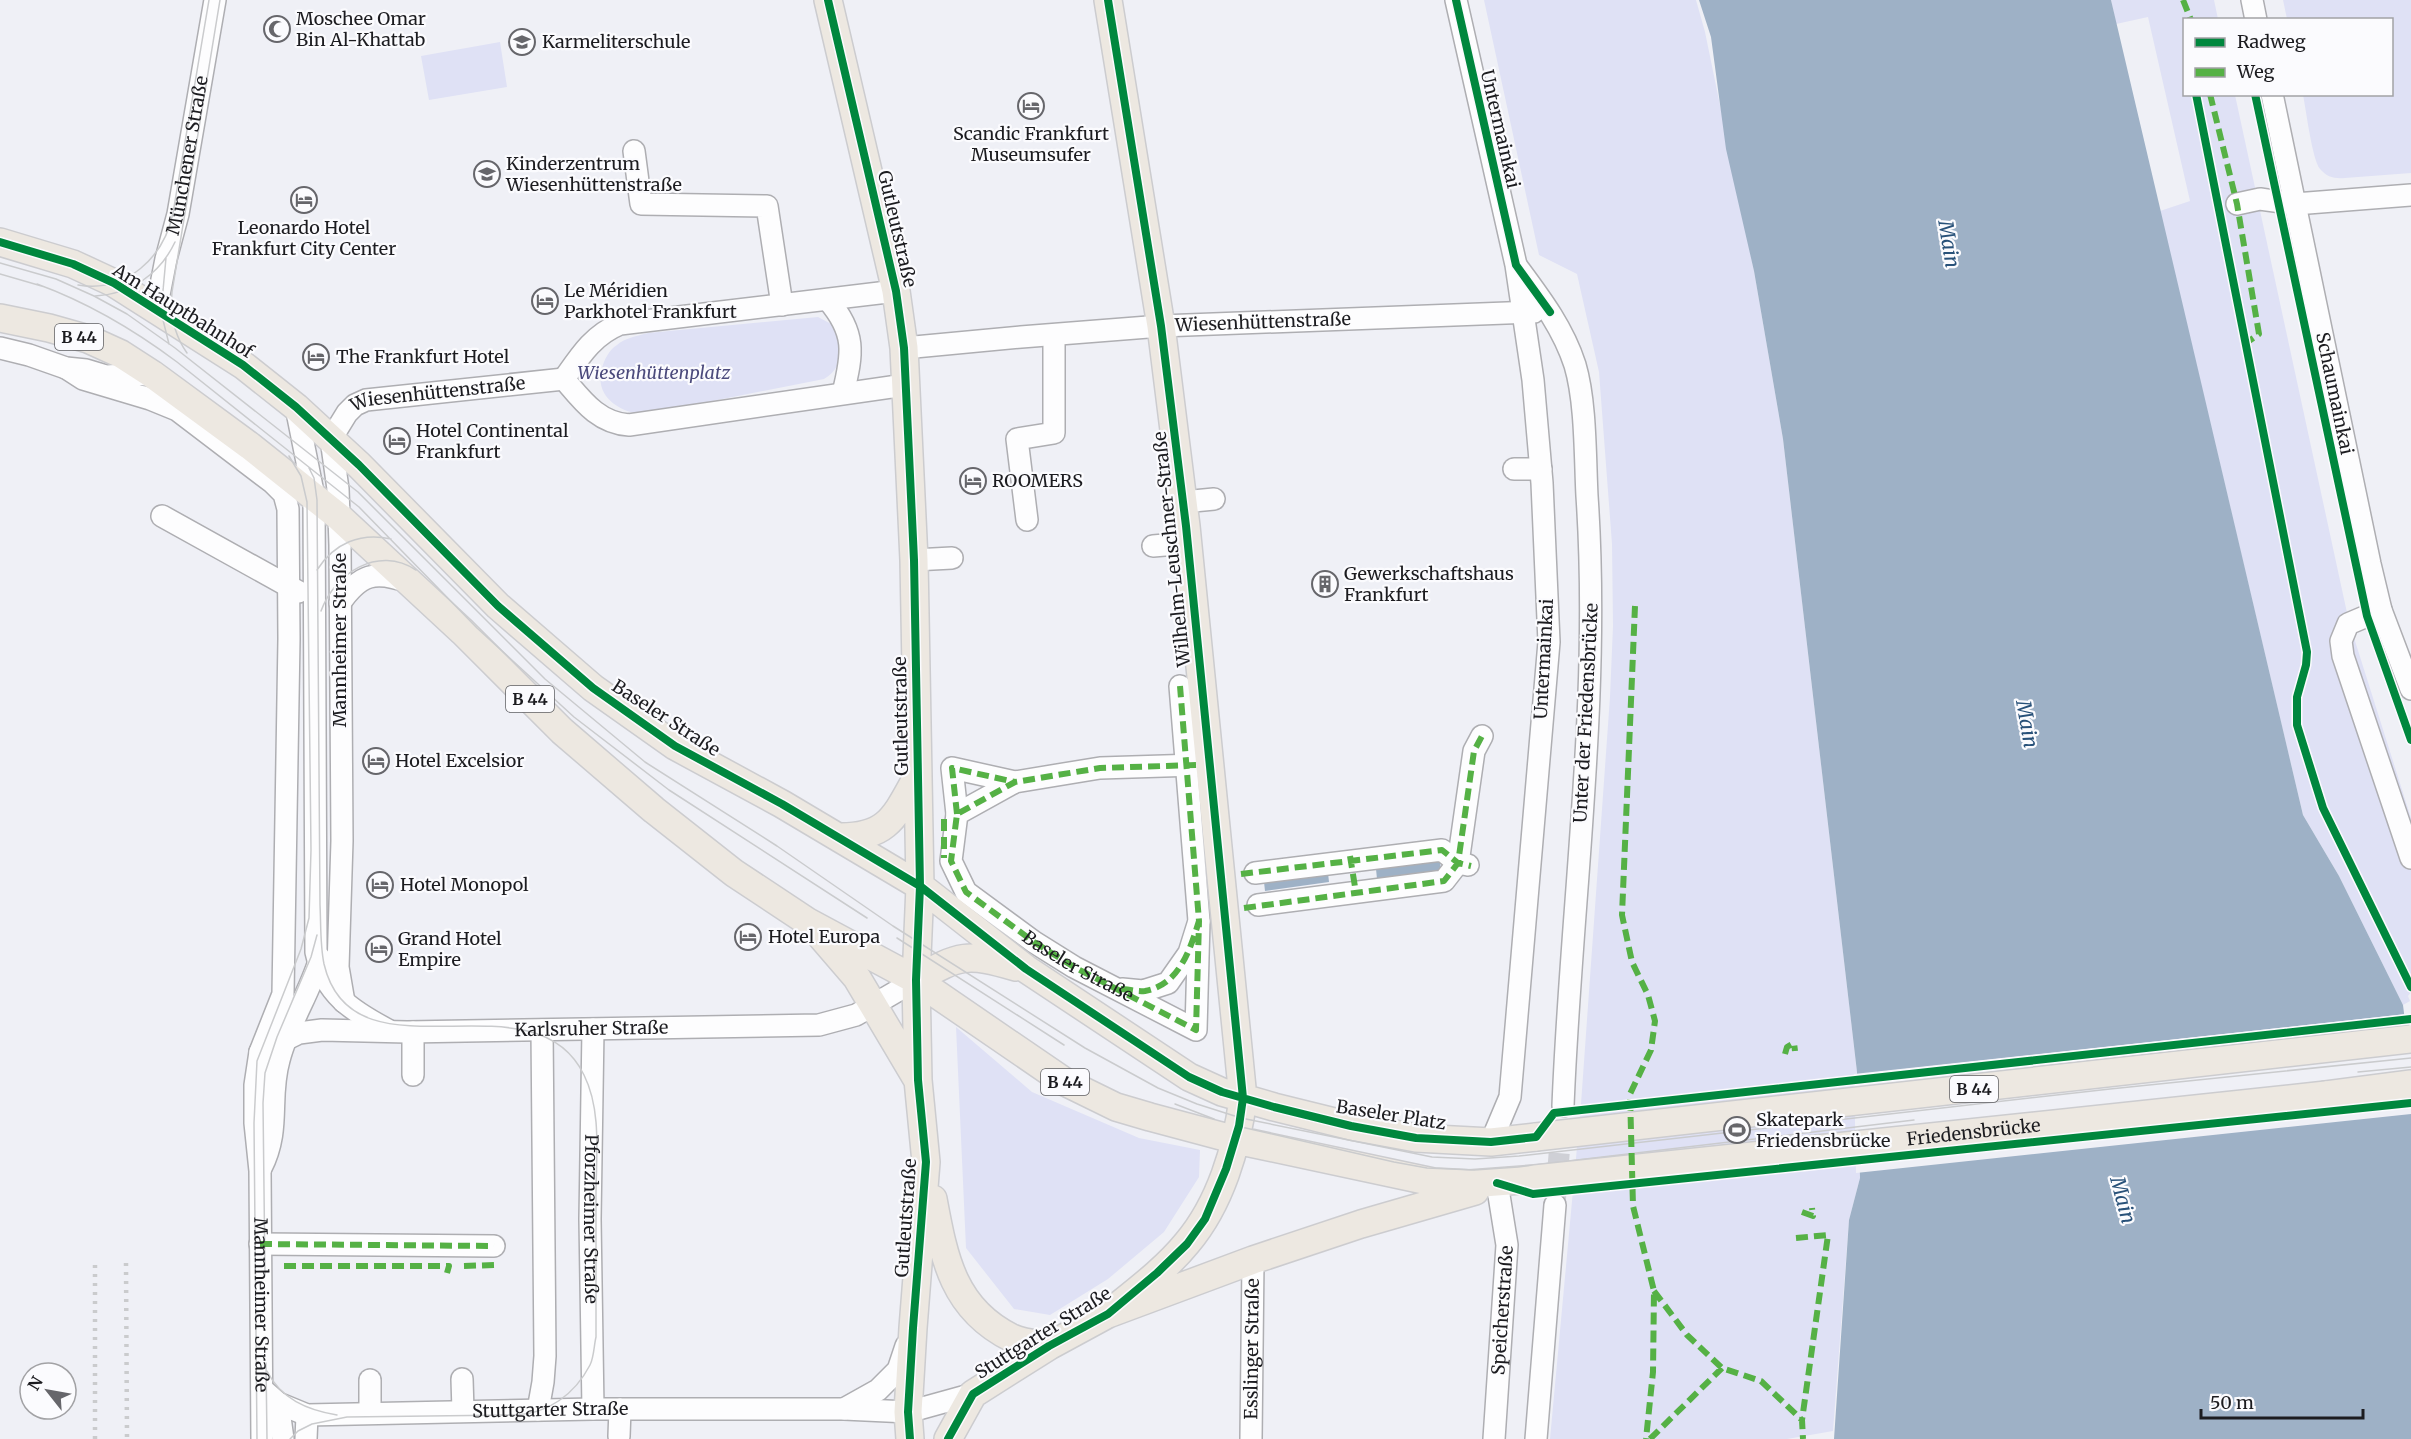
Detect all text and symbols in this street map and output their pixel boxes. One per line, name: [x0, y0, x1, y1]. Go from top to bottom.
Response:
place label: Moschee Omar Bin Al-Khattab: [296, 7, 426, 51]
mosque icon: Moschee Omar Bin Al-Khattab: [262, 14, 292, 44]
legend: [2183, 18, 2393, 96]
school or university icon: Karmeliterschule: [507, 27, 537, 57]
place label: Karmeliterschule: [542, 30, 690, 53]
text: Radweg: [2237, 30, 2306, 53]
text: Weg: [2236, 60, 2275, 83]
street label: Untermainkai: [1476, 67, 1525, 191]
street label: Münchener Straße: [161, 74, 213, 237]
hotel icon: Scandic Frankfurt Museumsufer: [1016, 91, 1046, 121]
place label: Scandic Frankfurt Museumsufer: [953, 122, 1109, 166]
place label: Kinderzentrum Wiesenhüttenstraße: [505, 152, 682, 196]
school or university icon: Kinderzentrum Wiesenhüttenstraße: [472, 159, 502, 189]
street label: Gutleutstraße: [873, 168, 922, 290]
hotel icon: Leonardo Hotel Frankfurt City Center: [289, 185, 319, 215]
place label: Leonardo Hotel Frankfurt City Center: [212, 216, 396, 260]
water label: Main: [1933, 217, 1966, 270]
street label: Am Hauptbahnhof: [108, 258, 259, 364]
place label: Le Méridien Parkhotel Frankfurt: [564, 279, 737, 323]
hotel icon: Le Méridien Parkhotel Frankfurt: [530, 286, 560, 316]
street label: Wiesenhüttenstraße: [1174, 307, 1351, 337]
road number: B 44: [55, 324, 103, 350]
street label: Schaumainkai: [2311, 330, 2359, 457]
hotel icon: The Frankfurt Hotel: [301, 342, 331, 372]
place label: The Frankfurt Hotel: [336, 345, 510, 368]
park label: Wiesenhüttenplatz: [577, 361, 731, 384]
street label: Wiesenhüttenstraße: [346, 371, 526, 417]
place label: Hotel Continental Frankfurt: [416, 419, 569, 463]
hotel icon: Hotel Continental Frankfurt: [382, 426, 412, 456]
street label: Wilhelm-Leuschner-Straße: [1148, 430, 1195, 669]
hotel icon: ROOMERS: [958, 466, 988, 496]
place label: ROOMERS: [992, 469, 1083, 492]
street label: Mannheimer Straße: [328, 553, 351, 727]
place label: Gewerkschaftshaus Frankfurt: [1344, 562, 1514, 606]
building icon: Gewerkschaftshaus Frankfurt: [1310, 569, 1340, 599]
street label: Untermainkai: [1529, 598, 1558, 720]
street label: Unter der Friedensbrücke: [1568, 602, 1603, 824]
street label: Gutleutstraße: [888, 656, 913, 776]
street label: Baseler Straße: [608, 674, 725, 761]
road number: B 44: [506, 686, 554, 712]
water label: Main: [2011, 697, 2044, 750]
hotel icon: Hotel Excelsior: [361, 746, 391, 776]
place label: Hotel Excelsior: [395, 749, 524, 772]
hotel icon: Hotel Monopol: [365, 870, 395, 900]
place label: Hotel Monopol: [400, 873, 529, 896]
hotel icon: Hotel Europa: [733, 922, 763, 952]
place label: Hotel Europa: [768, 925, 880, 948]
street label: Baseler Straße: [1018, 925, 1138, 1007]
place label: Grand Hotel Empire: [398, 927, 502, 971]
hotel icon: Grand Hotel Empire: [364, 934, 394, 964]
street label: Karlsruher Straße: [514, 1016, 669, 1041]
road number: B 44: [1041, 1069, 1089, 1095]
road number: B 44: [1950, 1076, 1998, 1102]
street label: Baseler Platz: [1334, 1094, 1448, 1135]
place label: Skatepark Friedensbrücke: [1756, 1108, 1890, 1152]
street label: Friedensbrücke: [1905, 1113, 2042, 1150]
sports icon: Skatepark Friedensbrücke: [1722, 1115, 1752, 1145]
street label: Pforzheimer Straße: [579, 1134, 603, 1304]
street label: Gutleutstraße: [890, 1158, 921, 1278]
water label: Main: [2105, 1173, 2142, 1226]
street label: Mannheimer Straße: [249, 1217, 274, 1392]
street label: Speicherstraße: [1486, 1245, 1518, 1376]
street label: Esslinger Straße: [1239, 1278, 1264, 1420]
street label: Stuttgarter Straße: [970, 1281, 1115, 1384]
north arrow: [18, 1361, 78, 1421]
text: N: [23, 1372, 47, 1394]
scale bar: [2201, 1382, 2363, 1420]
text: 50 m: [2210, 1391, 2254, 1414]
street label: Stuttgarter Straße: [472, 1397, 628, 1423]

